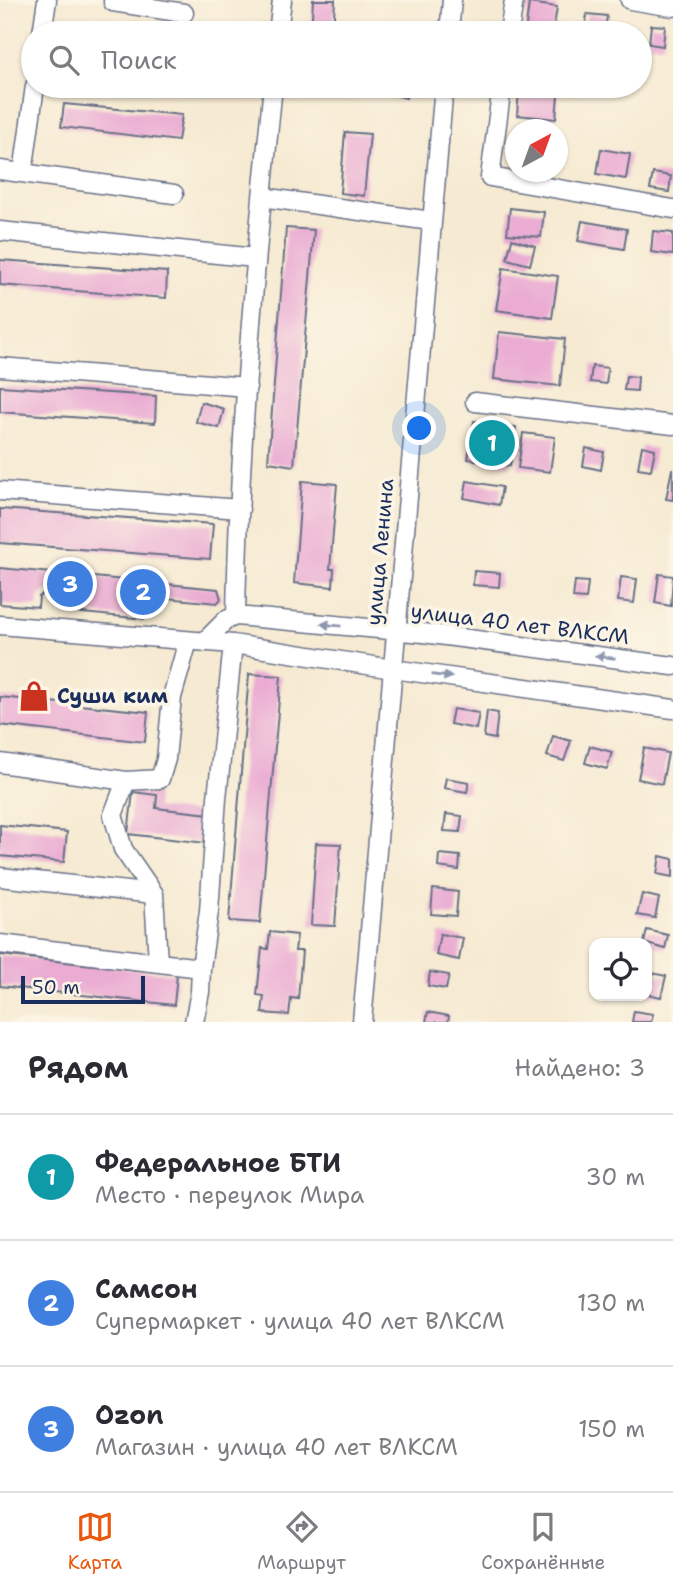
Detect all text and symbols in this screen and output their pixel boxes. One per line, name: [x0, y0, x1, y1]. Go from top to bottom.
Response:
search box: [21, 21, 652, 98]
icon: search: [45, 41, 83, 79]
text: Поиск: [101, 42, 177, 77]
north arrow: [505, 119, 568, 182]
your location: [402, 411, 436, 445]
pin: 1: [469, 417, 515, 469]
street label: улица Ленина: [360, 477, 400, 627]
pin: 3: [47, 558, 93, 610]
pin: 2: [120, 566, 166, 618]
street label: улица 40 лет ВЛКСМ: [409, 597, 631, 651]
one-way arrow: [320, 619, 342, 630]
one-way arrow: [594, 652, 616, 663]
one-way arrow: [431, 671, 453, 682]
shop icon: Суши ким: [17, 679, 51, 713]
place label: Суши ким: [57, 682, 168, 710]
map controls: [589, 938, 652, 1001]
button: locate: [589, 938, 652, 1001]
scale bar: [21, 973, 145, 1005]
text: 50 m: [32, 975, 80, 1000]
text: Рядом: [28, 1047, 128, 1088]
text: Найдено: 3: [515, 1053, 645, 1083]
text: Федеральное БТИ: [95, 1145, 341, 1180]
text: 1: [46, 1162, 56, 1192]
text: 30 m: [586, 1162, 645, 1192]
text: Место · переулок Мира: [95, 1180, 364, 1210]
text: Самсон: [95, 1271, 198, 1306]
text: 2: [43, 1288, 59, 1318]
text: 130 m: [577, 1288, 645, 1318]
text: Супермаркет · улица 40 лет ВЛКСМ: [95, 1306, 505, 1336]
text: Ozon: [95, 1397, 164, 1432]
text: 3: [43, 1414, 59, 1444]
text: 150 m: [578, 1414, 645, 1444]
text: Магазин · улица 40 лет ВЛКСМ: [95, 1432, 458, 1462]
tab: Карта: [68, 1508, 122, 1575]
tab: Маршрут: [257, 1508, 346, 1575]
tab: Сохранённые: [481, 1508, 605, 1575]

